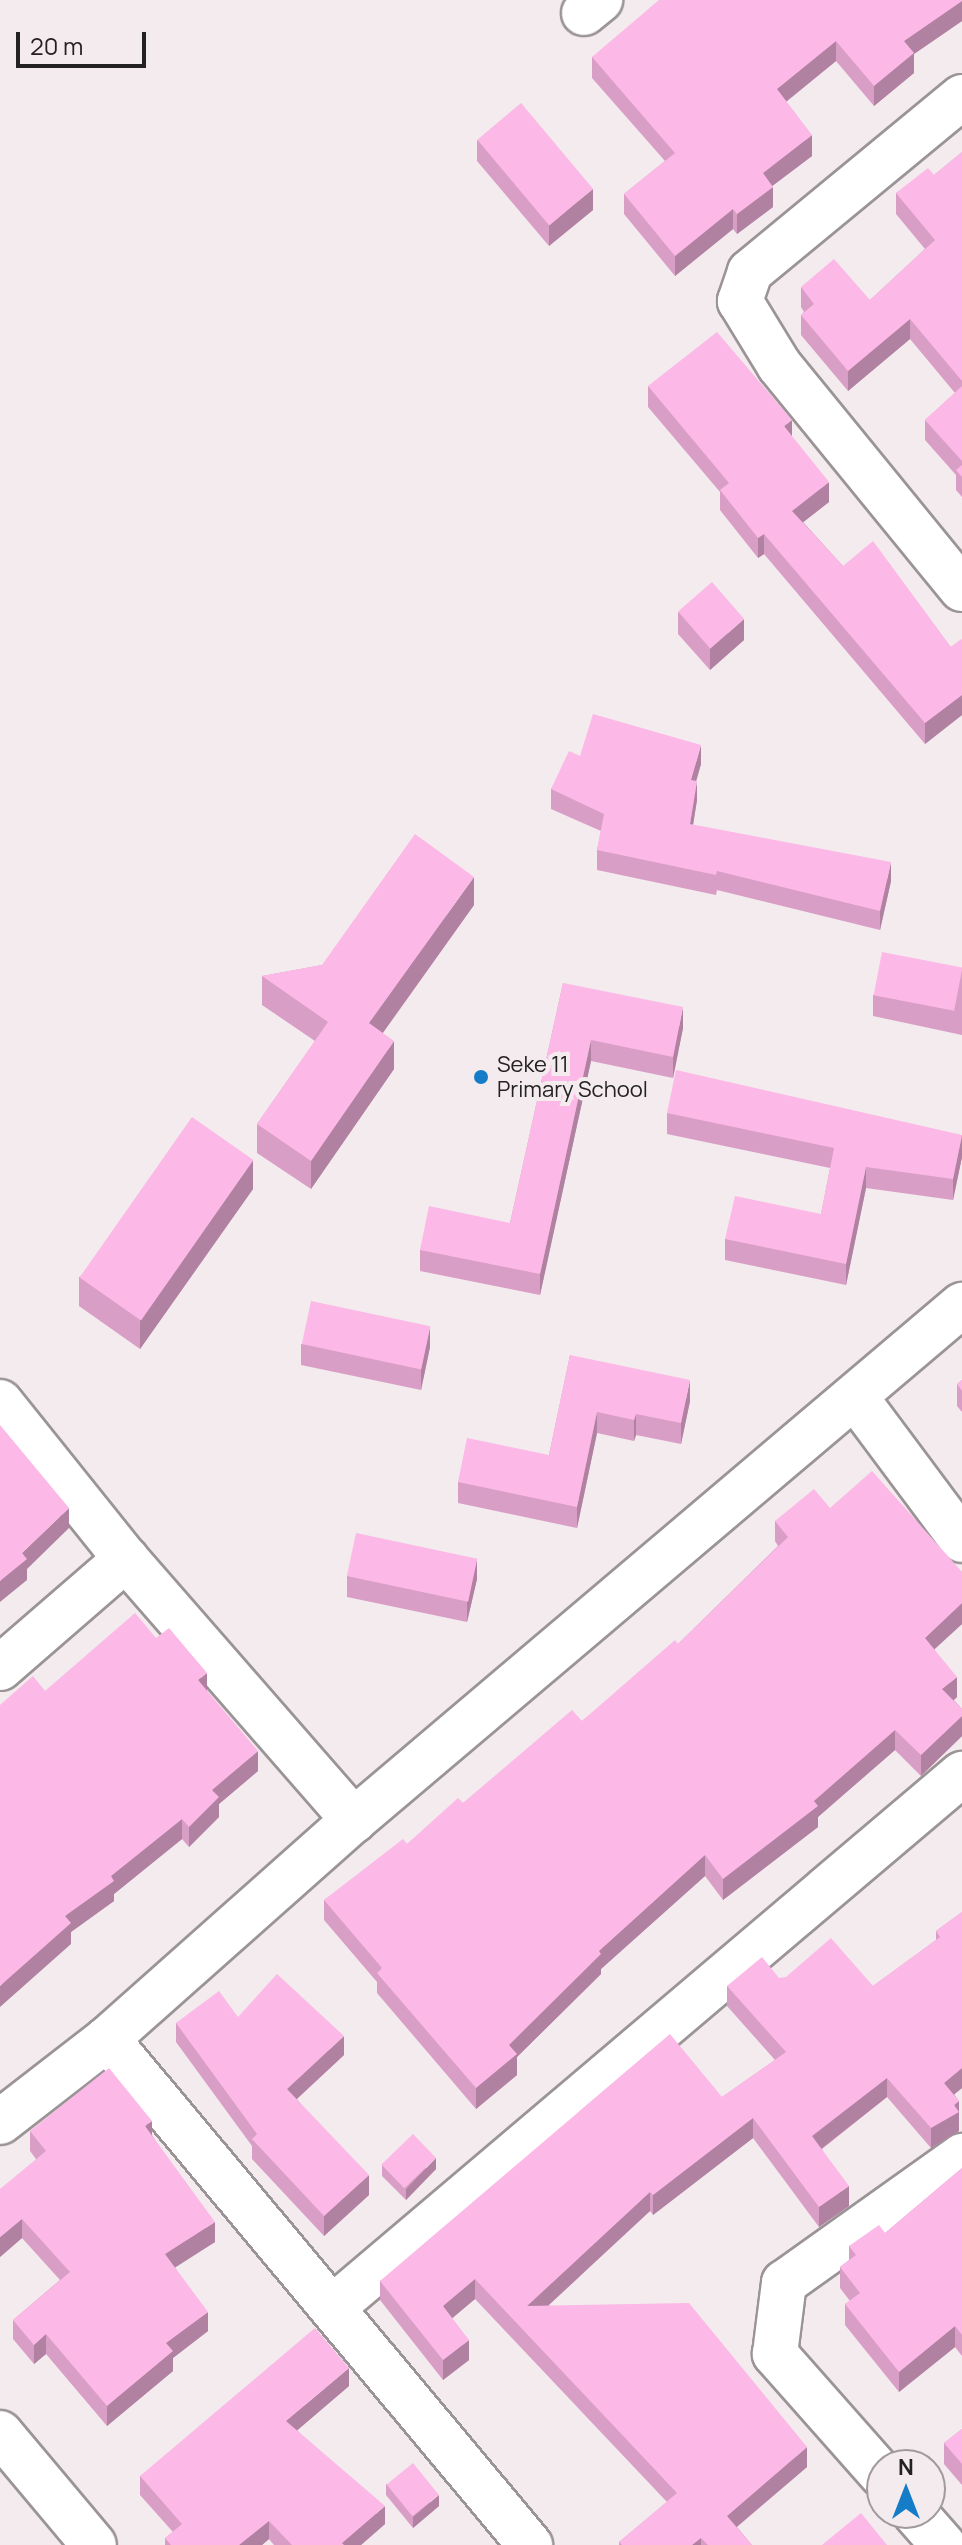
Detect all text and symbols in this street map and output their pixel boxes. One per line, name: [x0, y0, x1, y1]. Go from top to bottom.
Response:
scale bar: [20, 16, 150, 66]
text: 20 m: [30, 29, 83, 62]
place label: Seke 11 Primary School: [497, 1051, 648, 1102]
marker: Seke 11 Primary School: [472, 1068, 490, 1086]
north arrow: [866, 2449, 946, 2529]
text: N: [898, 2452, 914, 2482]

